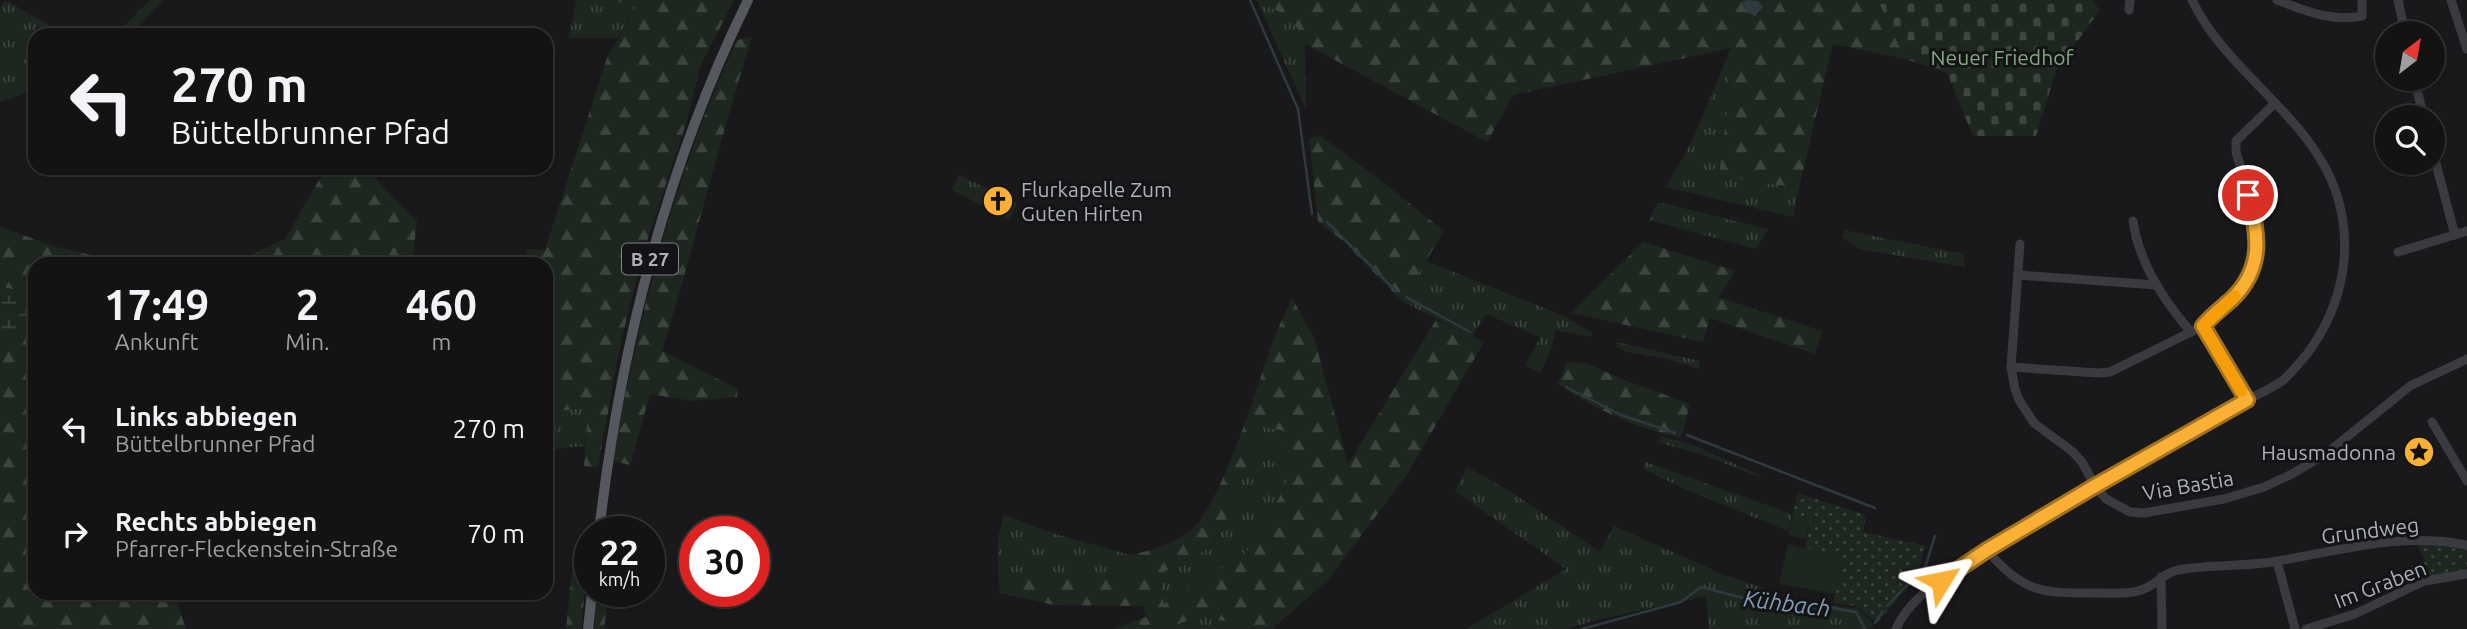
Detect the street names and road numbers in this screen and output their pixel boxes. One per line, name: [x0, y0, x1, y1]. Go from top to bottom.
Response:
road number: B 27: [622, 244, 678, 274]
street label: Via Bastia: [2141, 465, 2235, 505]
street label: Grundweg: [2320, 512, 2420, 548]
street label: Im Graben: [2330, 555, 2430, 613]

